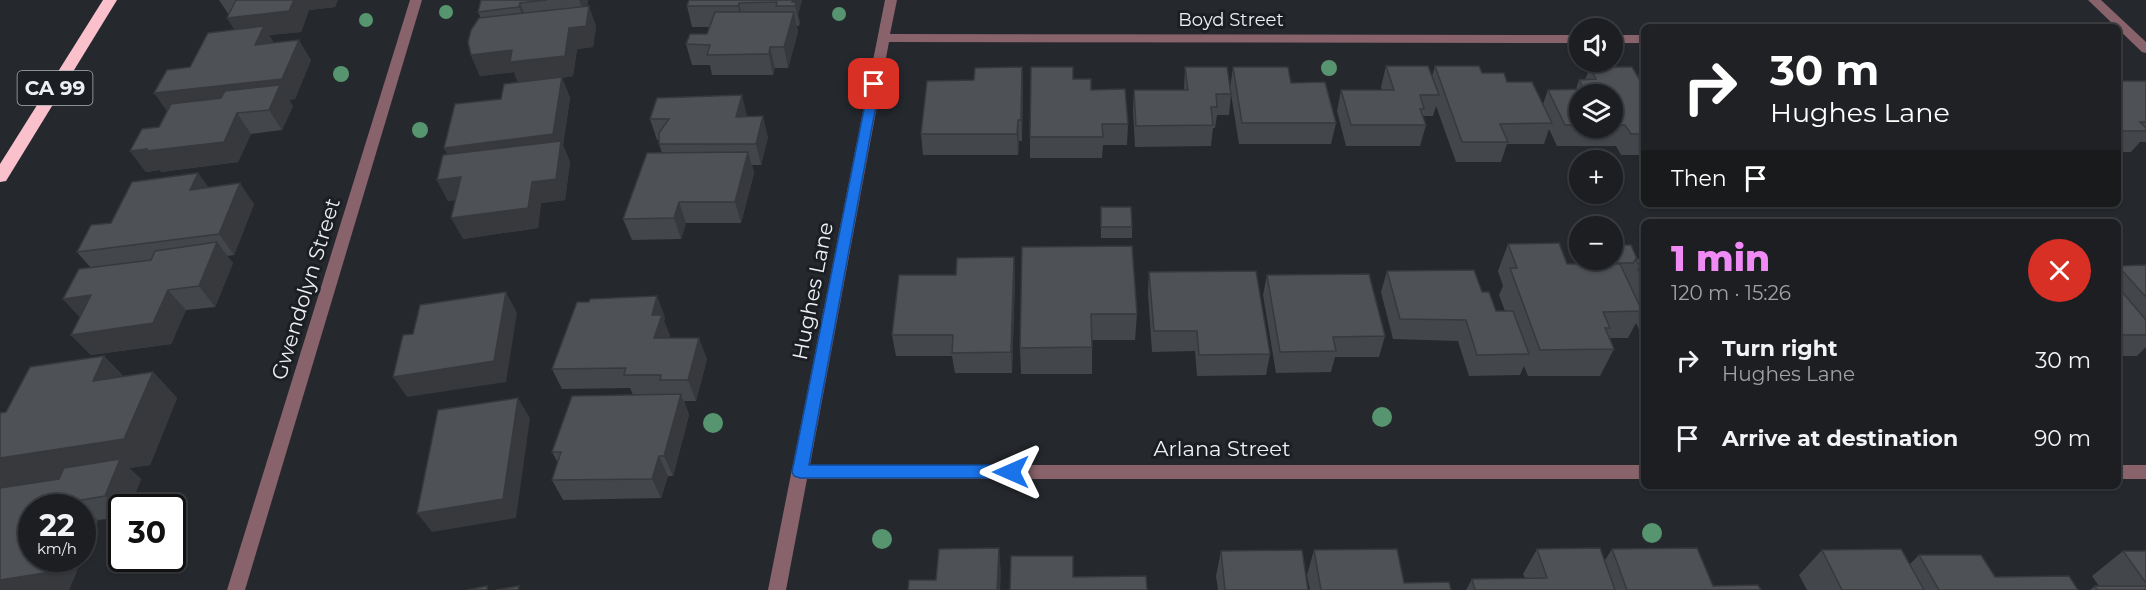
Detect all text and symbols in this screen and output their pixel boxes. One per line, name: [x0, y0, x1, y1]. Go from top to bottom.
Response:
street label: Boyd Street: [1178, 9, 1284, 31]
map controls: [1569, 18, 1623, 270]
button: sound: [1569, 18, 1623, 72]
text: 30 m: [1770, 44, 1879, 96]
icon: right: [1671, 48, 1749, 126]
pin: [848, 58, 899, 109]
icon: arrive: [857, 67, 890, 100]
road number: CA 99: [17, 71, 92, 105]
button: layers: [1569, 84, 1623, 138]
text: Hughes Lane: [1770, 96, 1950, 129]
button: +: [1569, 150, 1623, 204]
icon: arrive: [1739, 162, 1772, 195]
text: Then: [1671, 165, 1727, 192]
street label: Gwendolyn Street: [266, 195, 345, 383]
button: −: [1569, 216, 1623, 270]
street label: Hughes Lane: [787, 220, 838, 362]
text: 1 min: [1671, 236, 1770, 280]
button: close: [2028, 239, 2091, 302]
text: 120 m · 15:26: [1671, 281, 1791, 305]
text: Turn right: [1722, 335, 1837, 362]
icon: right: [1671, 344, 1704, 377]
text: 30 m: [2035, 347, 2091, 374]
text: Hughes Lane: [1722, 362, 1855, 386]
icon: arrive: [1671, 422, 1704, 455]
text: Arrive at destination: [1722, 425, 1958, 452]
text: 90 m: [2034, 425, 2091, 452]
street label: Arlana Street: [1154, 436, 1290, 461]
position arrow: [979, 440, 1043, 504]
speed limit sign: 30: [108, 494, 186, 572]
text: 22: [39, 507, 75, 544]
text: km/h: [37, 539, 77, 558]

